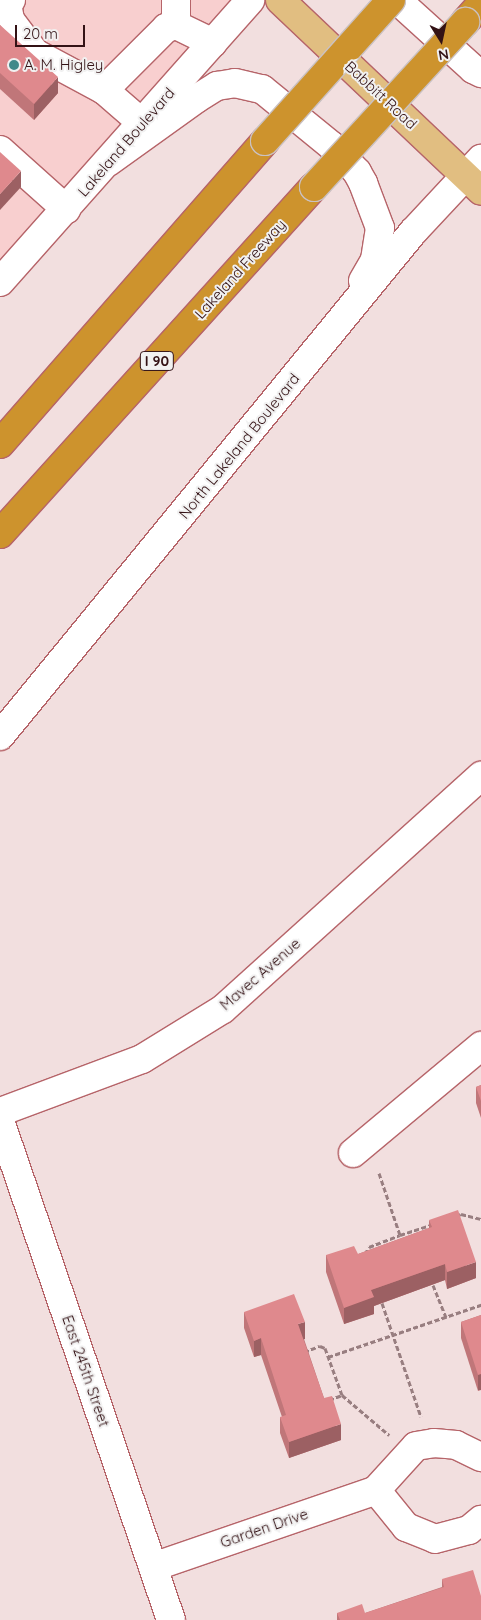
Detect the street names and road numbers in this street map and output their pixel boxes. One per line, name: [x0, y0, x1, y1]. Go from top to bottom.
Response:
street label: Babbitt Road: [341, 57, 421, 133]
street label: Lakeland Boulevard: [74, 84, 178, 200]
street label: Lakeland Freeway: [191, 216, 289, 322]
road number: I 90: [140, 350, 174, 372]
street label: North Lakeland Boulevard: [175, 370, 303, 522]
street label: Mavec Avenue: [216, 934, 304, 1014]
street label: East 245th Street: [58, 1313, 114, 1429]
street label: Garden Drive: [218, 1505, 310, 1551]

